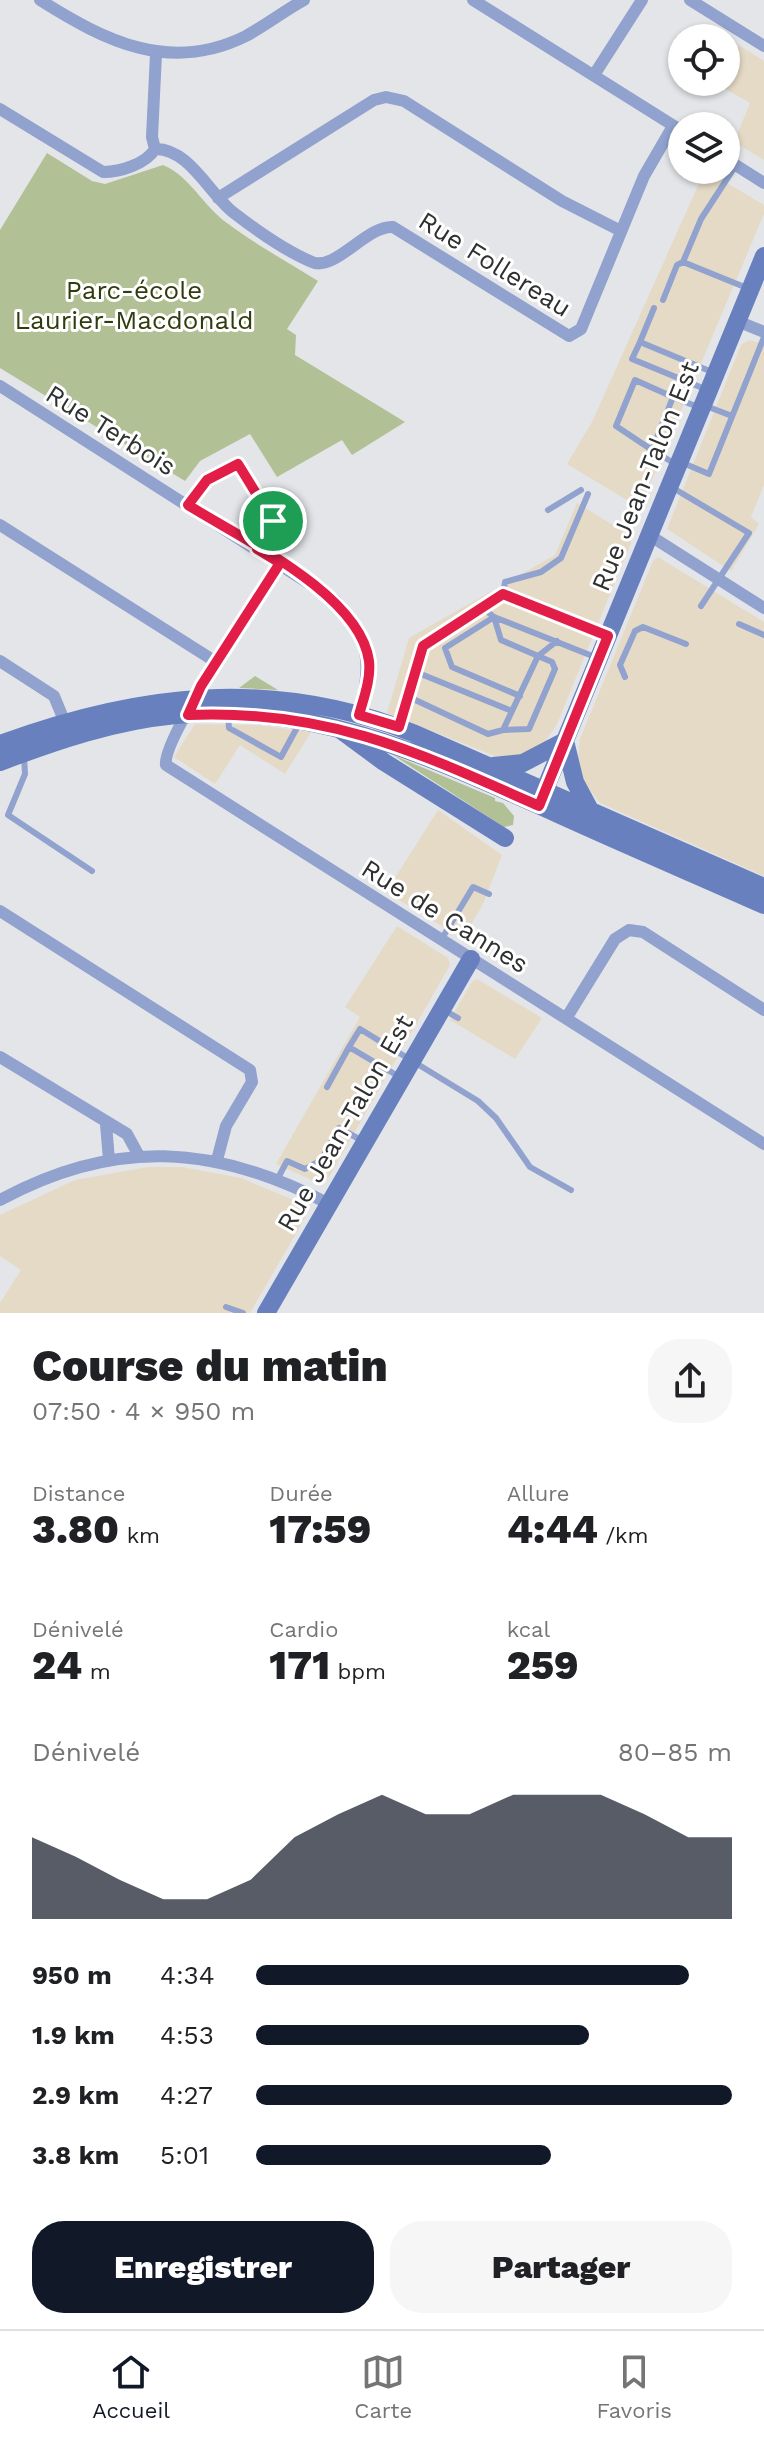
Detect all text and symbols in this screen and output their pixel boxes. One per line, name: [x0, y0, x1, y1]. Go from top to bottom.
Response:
map controls: [668, 24, 740, 184]
button: locate: [668, 24, 740, 96]
button: layers: [668, 112, 740, 184]
street label: Rue Follereau: [413, 205, 577, 323]
park label: Parc-école Laurier-Macdonald: [14, 275, 254, 335]
street label: Rue Jean-Talon Est: [585, 357, 705, 595]
street label: Rue Terbois: [41, 378, 181, 482]
pin: [239, 487, 307, 555]
icon: arrive: [251, 499, 295, 543]
street label: Rue de Cannes: [356, 853, 534, 979]
street label: Rue Jean-Talon Est: [271, 1009, 419, 1237]
button: share: [648, 1339, 732, 1423]
text: Course du matin: [32, 1340, 388, 1392]
text: 07:50 · 4 × 950 m: [32, 1396, 255, 1426]
text: Distance: [32, 1481, 126, 1506]
text: Durée: [269, 1481, 333, 1506]
text: Allure: [507, 1481, 570, 1506]
text: 3.80: [32, 1506, 119, 1553]
text: 17:59: [269, 1506, 371, 1553]
text: 4:44: [507, 1506, 598, 1553]
text: km: [119, 1523, 160, 1548]
text: /km: [598, 1523, 648, 1548]
text: Dénivelé: [32, 1617, 124, 1642]
text: Cardio: [269, 1617, 338, 1642]
text: kcal: [507, 1617, 550, 1642]
text: 24: [32, 1642, 82, 1689]
text: 171: [269, 1642, 330, 1689]
text: 259: [507, 1642, 579, 1689]
text: m: [82, 1659, 111, 1684]
text: bpm: [330, 1659, 386, 1684]
text: Dénivelé: [32, 1737, 140, 1767]
text: 80–85 m: [618, 1737, 732, 1767]
text: 950 m: [32, 1960, 112, 1990]
text: 4:34: [160, 1960, 215, 1990]
text: 1.9 km: [32, 2020, 115, 2050]
text: 4:53: [160, 2020, 214, 2050]
text: 2.9 km: [32, 2080, 119, 2110]
text: 4:27: [160, 2080, 213, 2110]
text: 3.8 km: [32, 2140, 119, 2170]
text: 5:01: [160, 2140, 209, 2170]
button: Enregistrer: [32, 2221, 374, 2313]
button: Partager: [390, 2221, 732, 2313]
tab: Accueil: [92, 2350, 170, 2423]
tab: Carte: [354, 2350, 412, 2423]
tab: Favoris: [596, 2350, 672, 2423]

